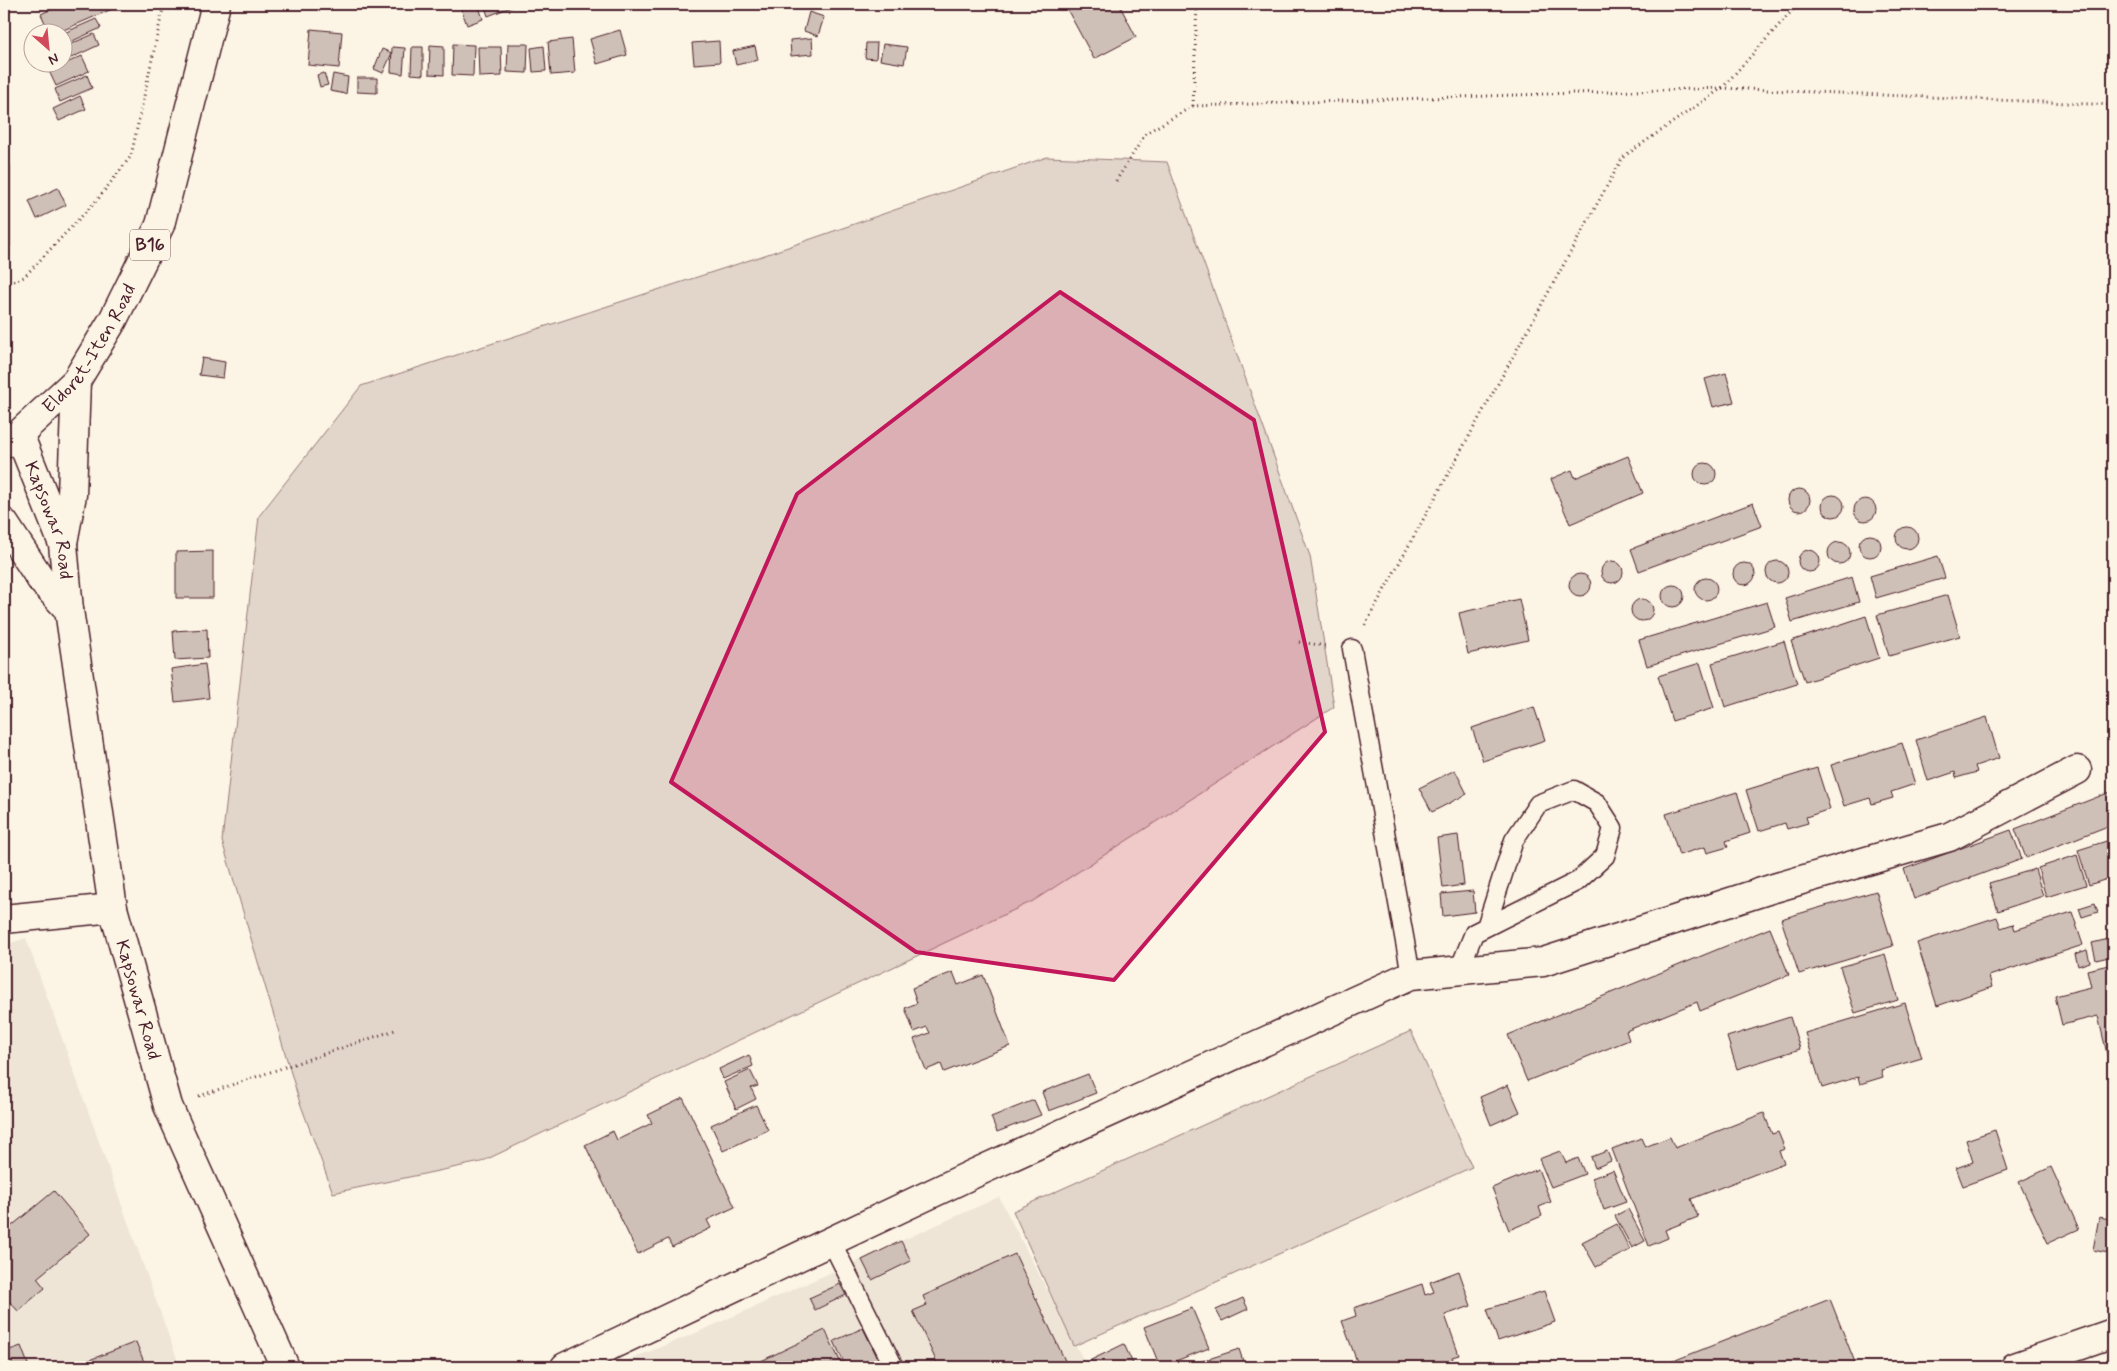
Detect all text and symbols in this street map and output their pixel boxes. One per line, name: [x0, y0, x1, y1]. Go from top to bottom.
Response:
north arrow: [22, 22, 72, 72]
text: N: [45, 49, 62, 69]
road number: B16: [130, 230, 170, 260]
street label: Eldoret-Iten Road: [37, 279, 142, 419]
street label: Kapsowar Road: [19, 457, 79, 580]
street label: Kapsowar Road: [110, 937, 167, 1062]

